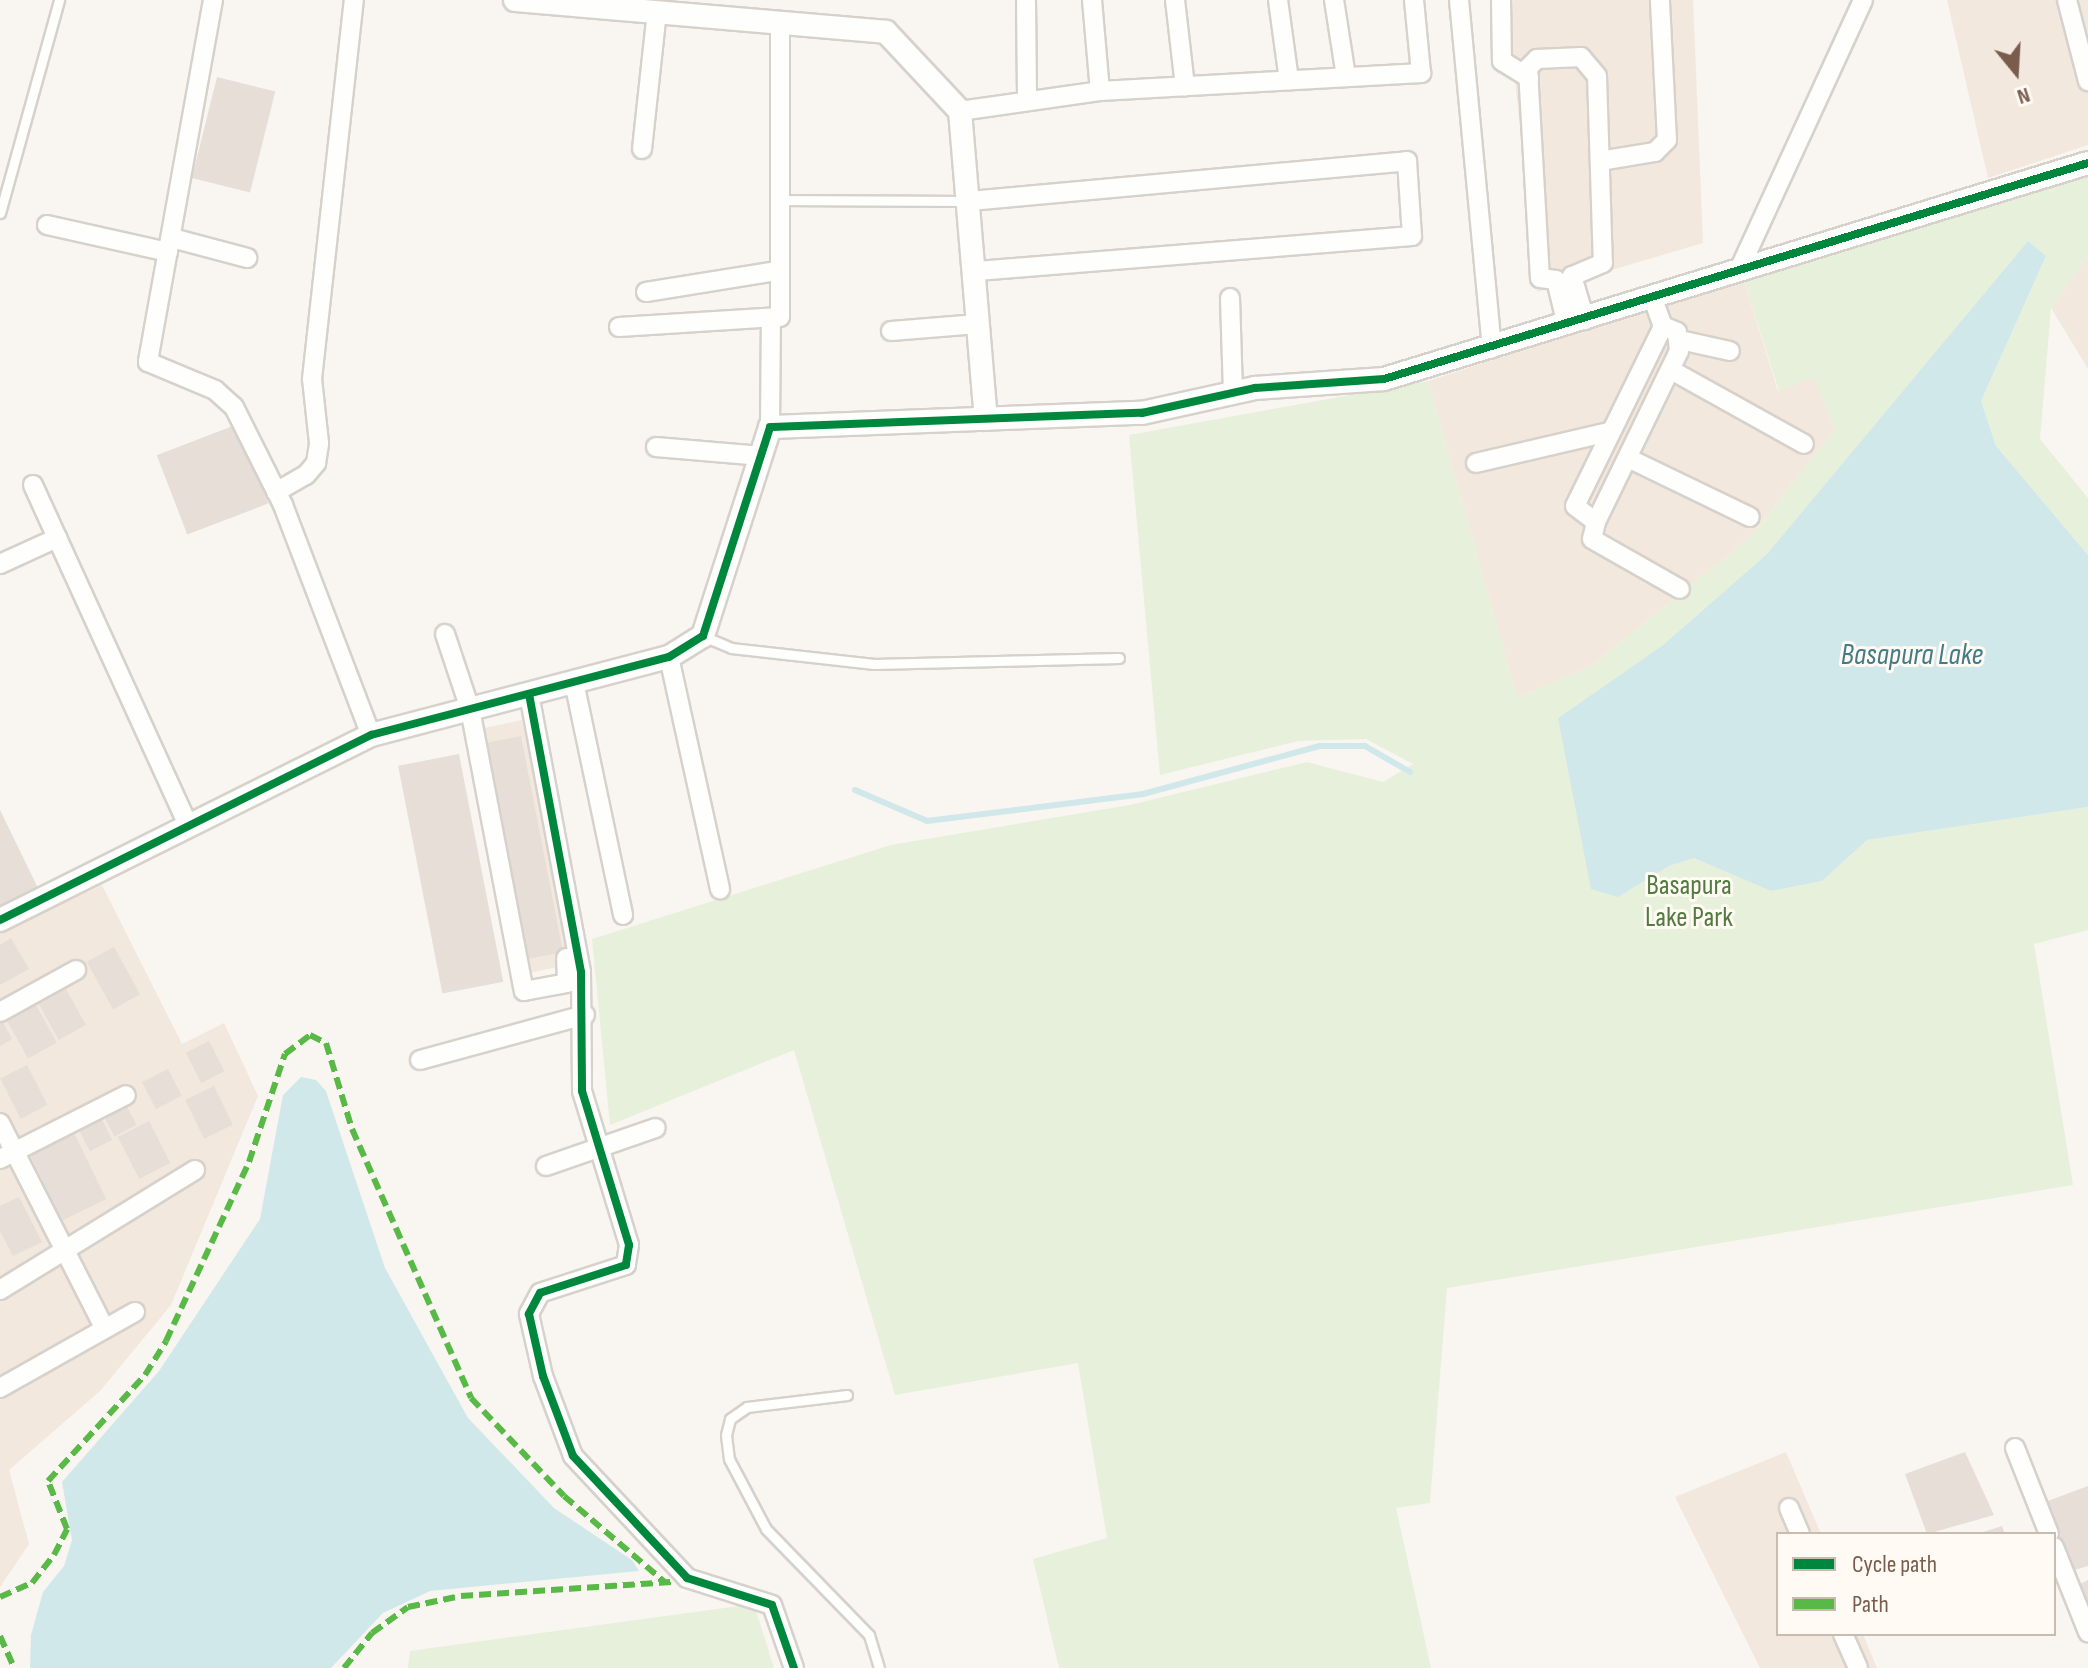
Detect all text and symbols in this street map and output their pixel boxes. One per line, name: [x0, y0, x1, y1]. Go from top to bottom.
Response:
north arrow: [1976, 32, 2056, 112]
text: N: [2014, 81, 2033, 110]
water label: Basapura Lake: [1841, 637, 1983, 673]
park label: Basapura Lake Park: [1645, 869, 1733, 935]
legend: [1776, 1532, 2056, 1636]
text: Cycle path: [1852, 1550, 1937, 1579]
text: Path: [1852, 1590, 1889, 1619]

